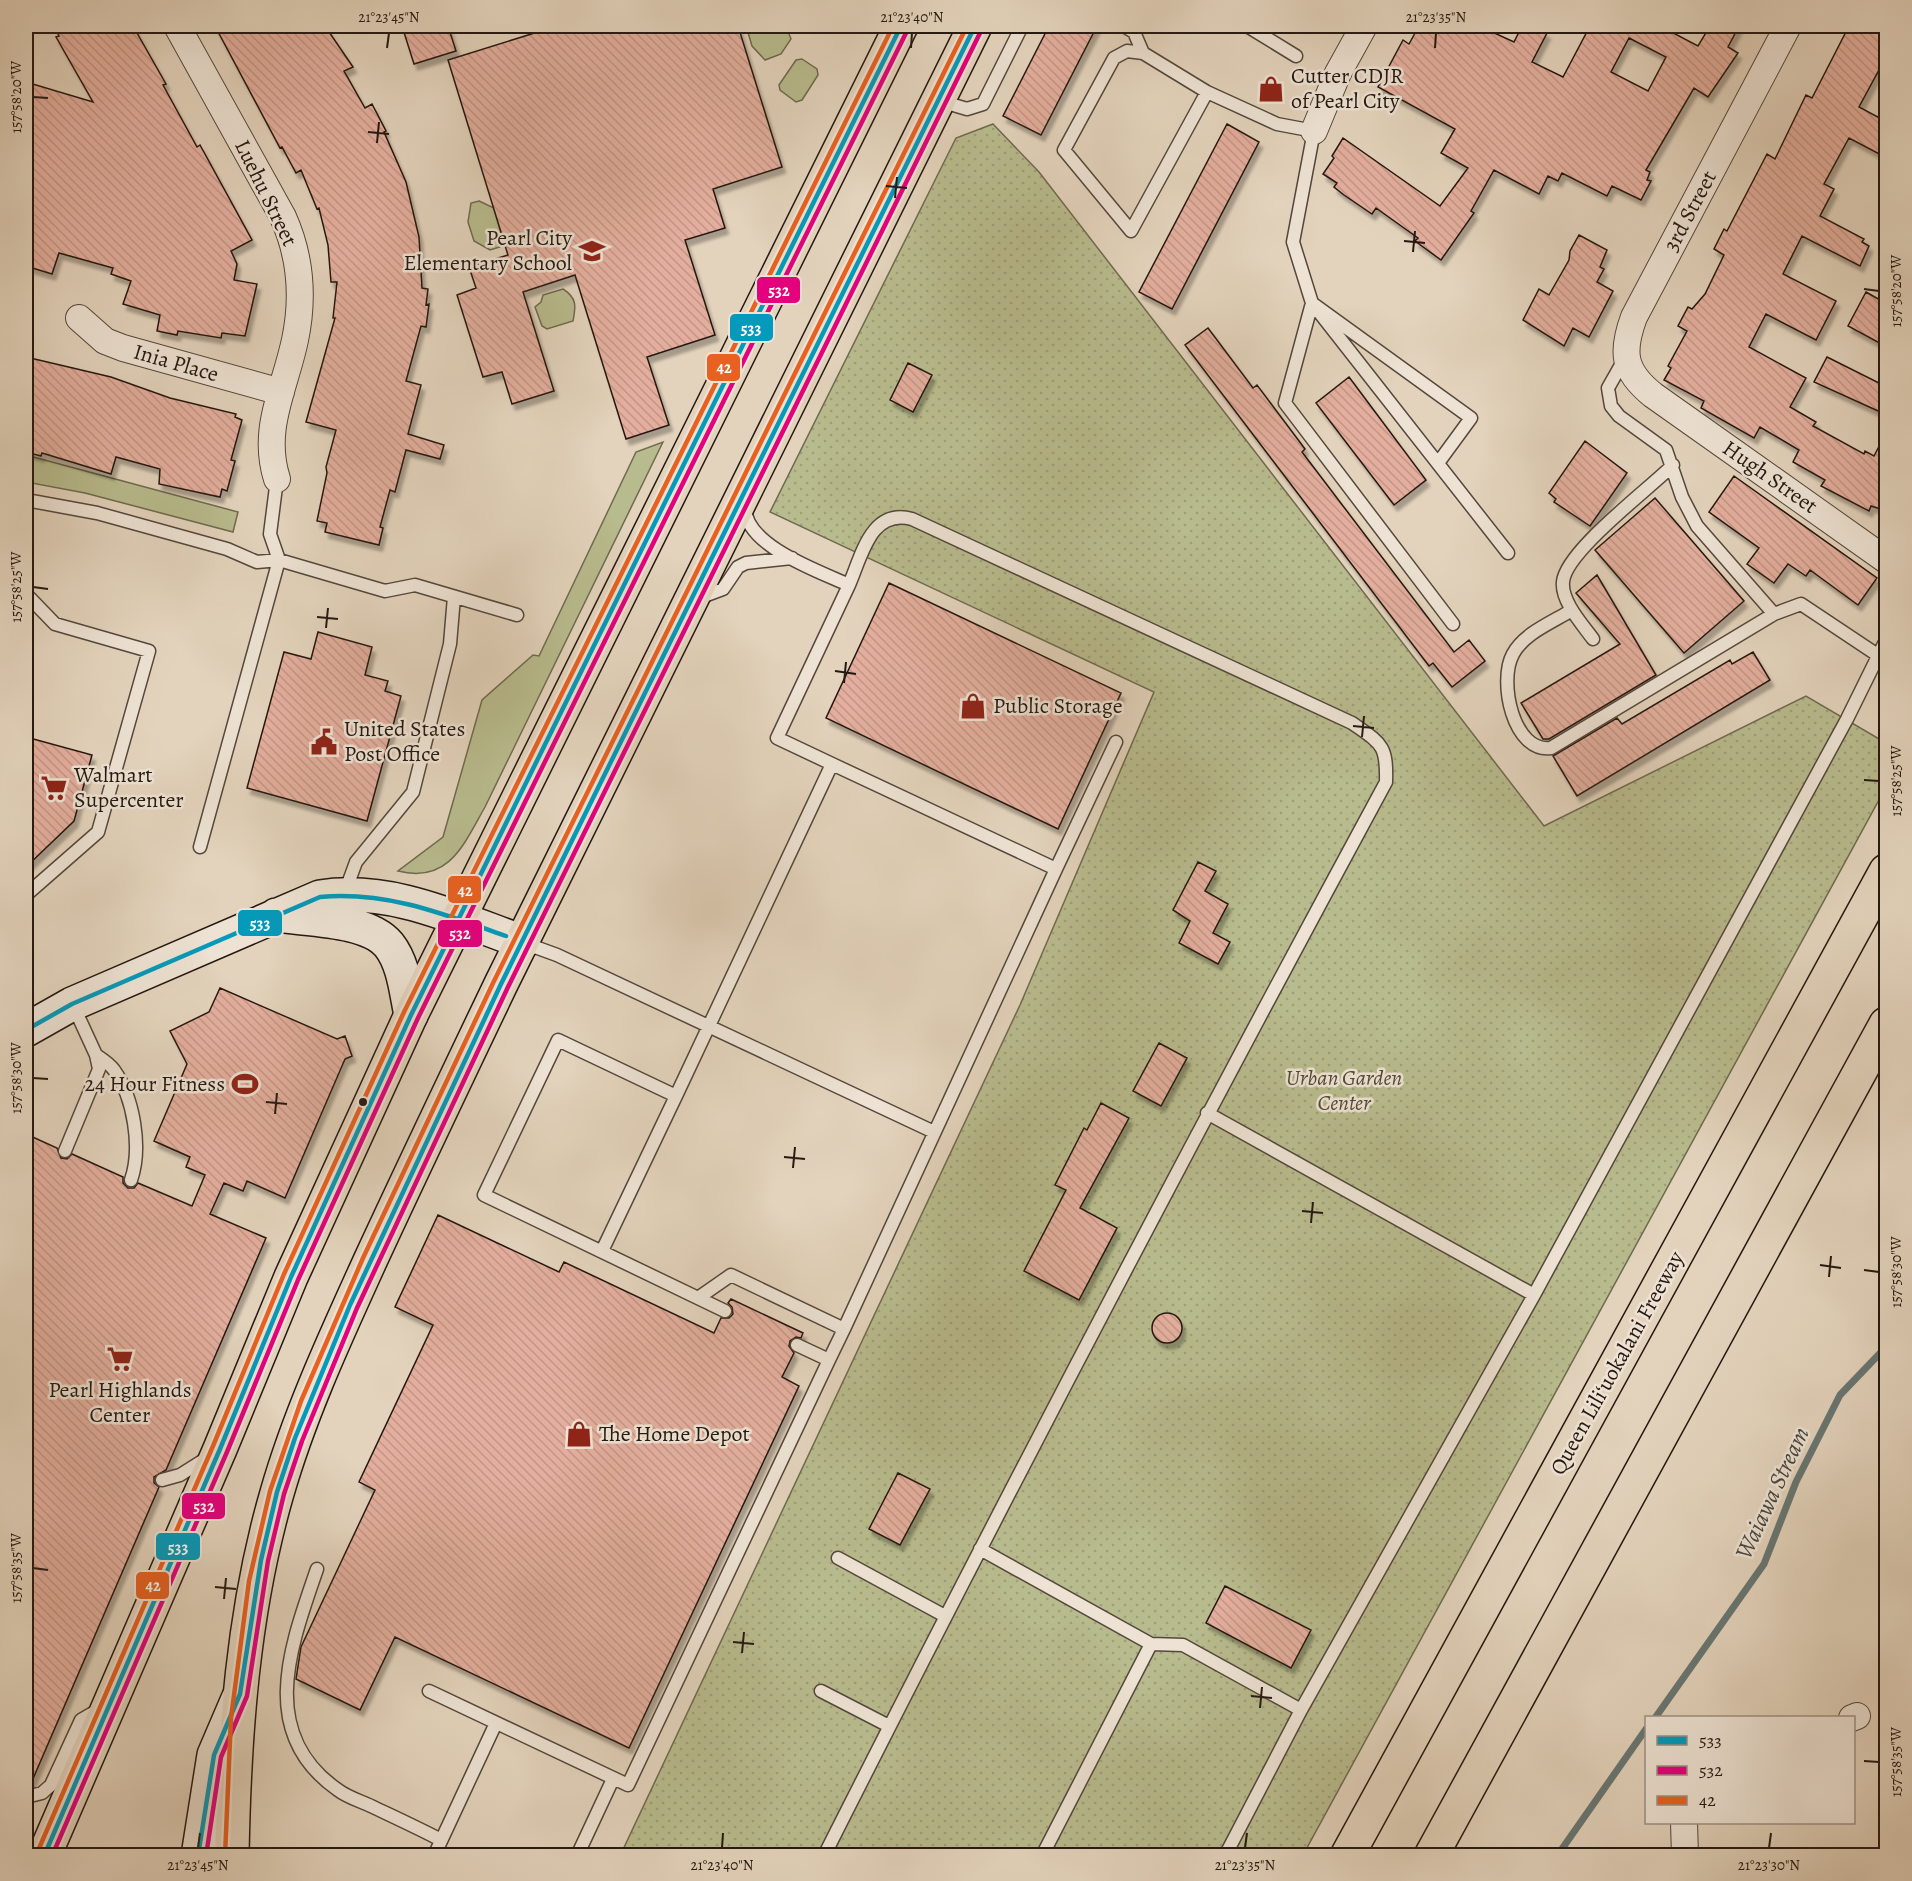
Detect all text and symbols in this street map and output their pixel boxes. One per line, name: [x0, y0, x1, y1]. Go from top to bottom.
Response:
text: 21°23'45"N: [358, 7, 420, 27]
text: 21°23'40"N: [881, 7, 944, 27]
text: 21°23'35"N: [1406, 7, 1467, 27]
text: 157°58'20"W: [6, 61, 26, 133]
place label: Cutter CDJR of Pearl City: [1291, 61, 1404, 116]
shop icon: Cutter CDJR of Pearl City: [1256, 74, 1286, 104]
street label: Luehu Street: [227, 135, 305, 251]
street label: 3rd Street: [1656, 165, 1724, 257]
place label: Pearl City Elementary School: [404, 223, 572, 278]
school or university icon: Pearl City Elementary School: [577, 236, 607, 266]
text: 157°58'20"W: [1886, 255, 1906, 327]
line badge: 532: [756, 276, 801, 304]
text: 532: [768, 280, 790, 302]
line badge: 533: [729, 313, 774, 342]
text: 533: [741, 318, 761, 340]
street label: Inia Place: [130, 337, 222, 389]
line badge: 42: [706, 353, 741, 382]
text: 42: [716, 357, 732, 379]
street label: Hugh Street: [1716, 433, 1824, 521]
text: 157°58'25"W: [6, 552, 26, 622]
shop icon: Public Storage: [958, 691, 988, 721]
place label: Public Storage: [993, 691, 1123, 721]
place label: United States Post Office: [344, 714, 465, 769]
public building icon: United States Post Office: [309, 727, 339, 757]
text: 157°58'25"W: [1886, 746, 1906, 816]
place label: Walmart Supercenter: [73, 760, 184, 815]
supermarket icon: Walmart Supercenter: [39, 773, 69, 803]
line badge: 42: [447, 875, 482, 904]
text: 42: [457, 880, 473, 902]
line badge: 533: [237, 909, 283, 937]
text: 533: [250, 913, 270, 935]
line badge: 532: [437, 919, 483, 948]
text: 532: [449, 923, 471, 945]
text: 157°58'30"W: [6, 1042, 26, 1114]
park label: Urban Garden Center: [1286, 1063, 1402, 1118]
place label: 24 Hour Fitness: [85, 1069, 225, 1099]
sports icon: 24 Hour Fitness: [230, 1069, 260, 1099]
unlabelled marker: [357, 1096, 369, 1108]
text: 157°58'30"W: [1886, 1236, 1906, 1308]
street label: Queen Liliʻuokalani Freeway: [1543, 1246, 1691, 1480]
supermarket icon: Pearl Highlands Center: [105, 1344, 135, 1374]
place label: Pearl Highlands Center: [48, 1375, 192, 1430]
shop icon: The Home Depot: [564, 1419, 594, 1449]
place label: The Home Depot: [599, 1419, 750, 1449]
water label: Waiawa Stream: [1727, 1422, 1817, 1564]
line badge: 532: [181, 1492, 226, 1520]
text: 532: [193, 1496, 215, 1518]
line badge: 533: [155, 1532, 201, 1561]
text: 157°58'35"W: [6, 1533, 26, 1603]
text: 533: [168, 1537, 188, 1559]
line badge: 42: [135, 1571, 170, 1600]
text: 42: [145, 1575, 161, 1597]
legend: [1645, 1716, 1855, 1824]
text: 157°58'35"W: [1886, 1727, 1906, 1797]
text: 533: [1699, 1728, 1722, 1752]
text: 532: [1699, 1758, 1723, 1782]
text: 42: [1699, 1788, 1716, 1812]
text: 21°23'45"N: [167, 1855, 229, 1875]
text: 21°23'40"N: [691, 1855, 754, 1875]
text: 21°23'35"N: [1215, 1855, 1276, 1875]
text: 21°23'30"N: [1738, 1855, 1800, 1875]

